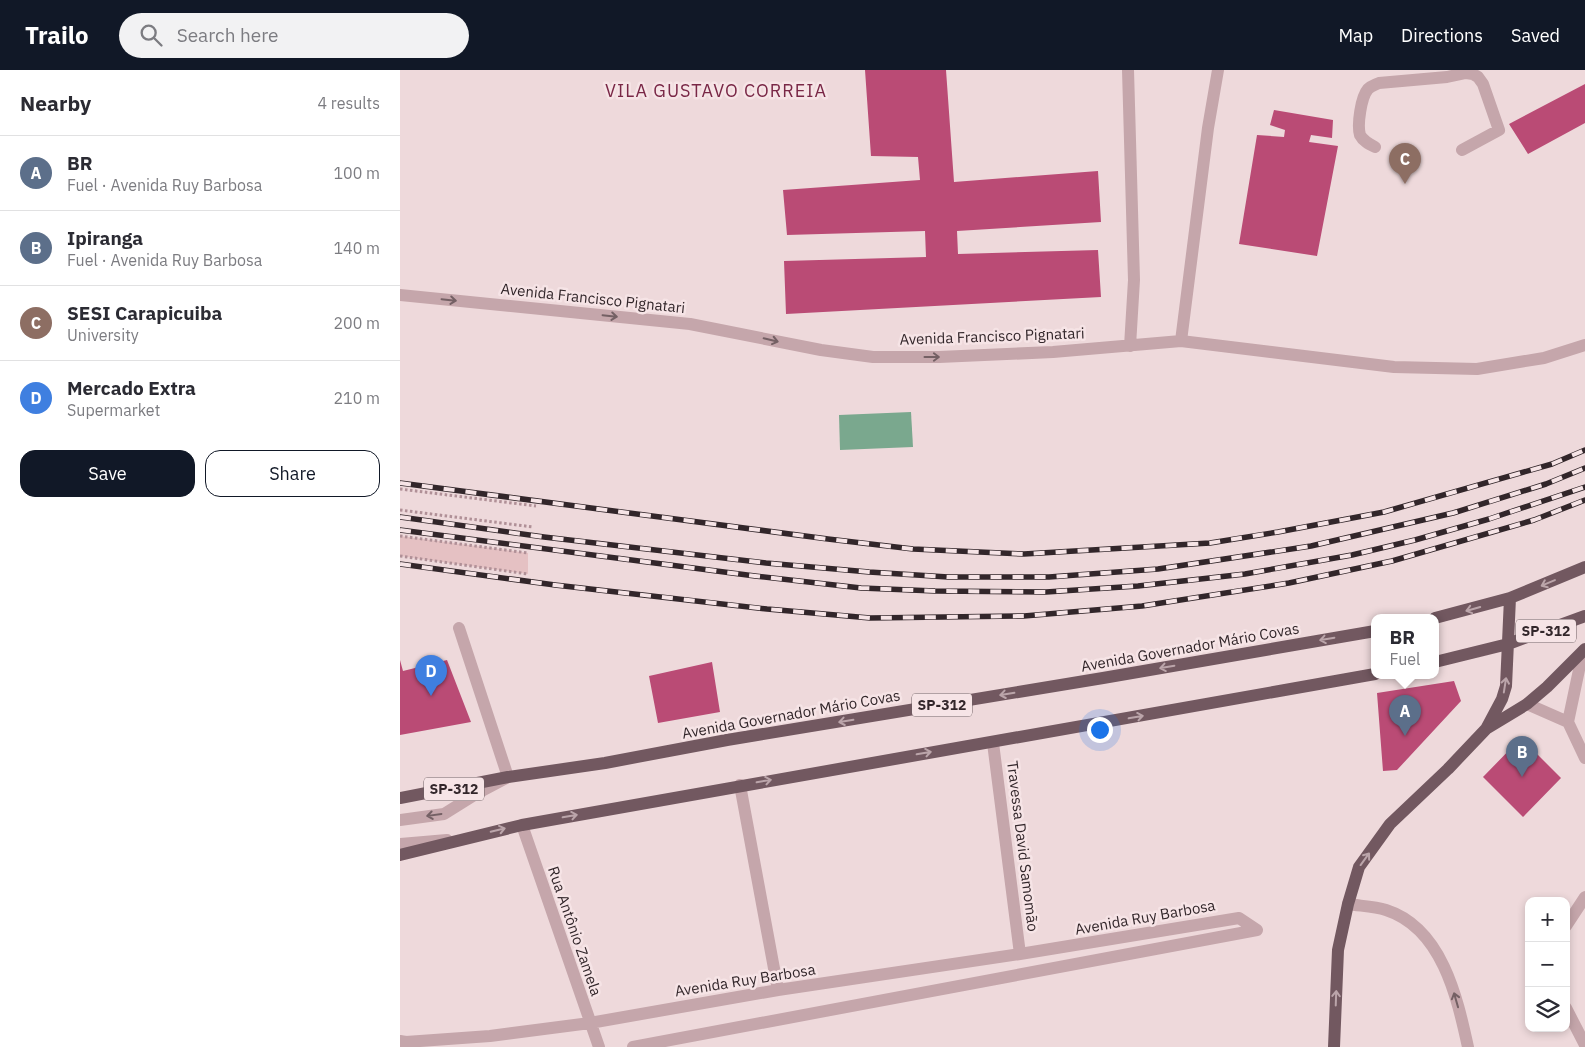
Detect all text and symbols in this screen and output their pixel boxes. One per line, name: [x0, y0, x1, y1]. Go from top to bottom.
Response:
search box: [119, 13, 469, 58]
text: Trailo: [25, 19, 89, 51]
icon: search: [137, 21, 165, 49]
text: Search here: [177, 23, 278, 47]
text: Map: [1338, 24, 1373, 47]
text: Directions: [1401, 24, 1483, 47]
text: Saved: [1511, 24, 1560, 47]
district label: VILA GUSTAVO CORREIA: [605, 79, 827, 102]
text: Nearby: [20, 89, 91, 117]
text: 4 results: [317, 93, 380, 113]
pin: C: [1389, 143, 1421, 184]
text: BR: [67, 151, 92, 175]
text: A: [31, 163, 41, 183]
text: 100 m: [333, 163, 380, 183]
text: Fuel · Avenida Ruy Barbosa: [67, 175, 262, 195]
text: Ipiranga: [67, 226, 143, 250]
text: B: [31, 238, 41, 258]
text: 140 m: [333, 238, 380, 258]
text: Fuel · Avenida Ruy Barbosa: [67, 250, 262, 270]
street label: Avenida Francisco Pignatari: [500, 279, 686, 317]
one-way arrow: [440, 295, 456, 304]
text: SESI Carapicuiba: [67, 301, 222, 325]
one-way arrow: [602, 311, 618, 321]
text: C: [31, 313, 41, 333]
text: 200 m: [333, 313, 380, 333]
street label: Avenida Francisco Pignatari: [899, 323, 1085, 349]
text: University: [67, 325, 139, 345]
one-way arrow: [762, 336, 778, 346]
one-way arrow: [923, 352, 939, 362]
text: Mercado Extra: [67, 376, 196, 400]
text: D: [30, 388, 42, 408]
text: 210 m: [333, 388, 380, 408]
text: Supermarket: [67, 400, 160, 420]
button: Save: [20, 450, 195, 497]
button: Share: [205, 450, 380, 497]
one-way arrow: [1541, 578, 1556, 588]
one-way arrow: [1465, 605, 1481, 615]
popup: [1371, 614, 1439, 679]
street label: Avenida Governador Mário Covas: [1079, 618, 1301, 676]
road number: SP-312: [1516, 620, 1576, 642]
text: BR: [1390, 625, 1415, 649]
one-way arrow: [1319, 635, 1335, 645]
text: Fuel: [1390, 649, 1420, 669]
pin: D: [415, 655, 447, 696]
one-way arrow: [1159, 663, 1175, 673]
one-way arrow: [1501, 678, 1511, 694]
street label: Avenida Governador Mário Covas: [680, 685, 902, 743]
one-way arrow: [999, 690, 1015, 700]
road number: SP-312: [912, 694, 972, 716]
pin: A: [1389, 695, 1421, 736]
one-way arrow: [1128, 712, 1144, 721]
one-way arrow: [839, 716, 855, 726]
your location: [1087, 717, 1113, 743]
pin: B: [1506, 736, 1538, 777]
one-way arrow: [916, 748, 932, 758]
street label: Travessa David Samomão: [1003, 760, 1043, 932]
one-way arrow: [756, 776, 772, 786]
road number: SP-312: [424, 778, 484, 801]
one-way arrow: [426, 810, 442, 820]
one-way arrow: [561, 810, 577, 820]
one-way arrow: [490, 825, 506, 834]
one-way arrow: [1360, 852, 1370, 866]
street label: Rua Antônio Zamela: [544, 864, 606, 998]
street label: Avenida Ruy Barbosa: [1073, 895, 1217, 939]
map controls: [1525, 897, 1570, 1032]
button: +: [1525, 897, 1570, 942]
button: −: [1525, 942, 1570, 987]
street label: Avenida Ruy Barbosa: [673, 959, 817, 1001]
button: layers: [1525, 987, 1570, 1032]
one-way arrow: [1331, 991, 1341, 1007]
one-way arrow: [1451, 992, 1461, 1008]

